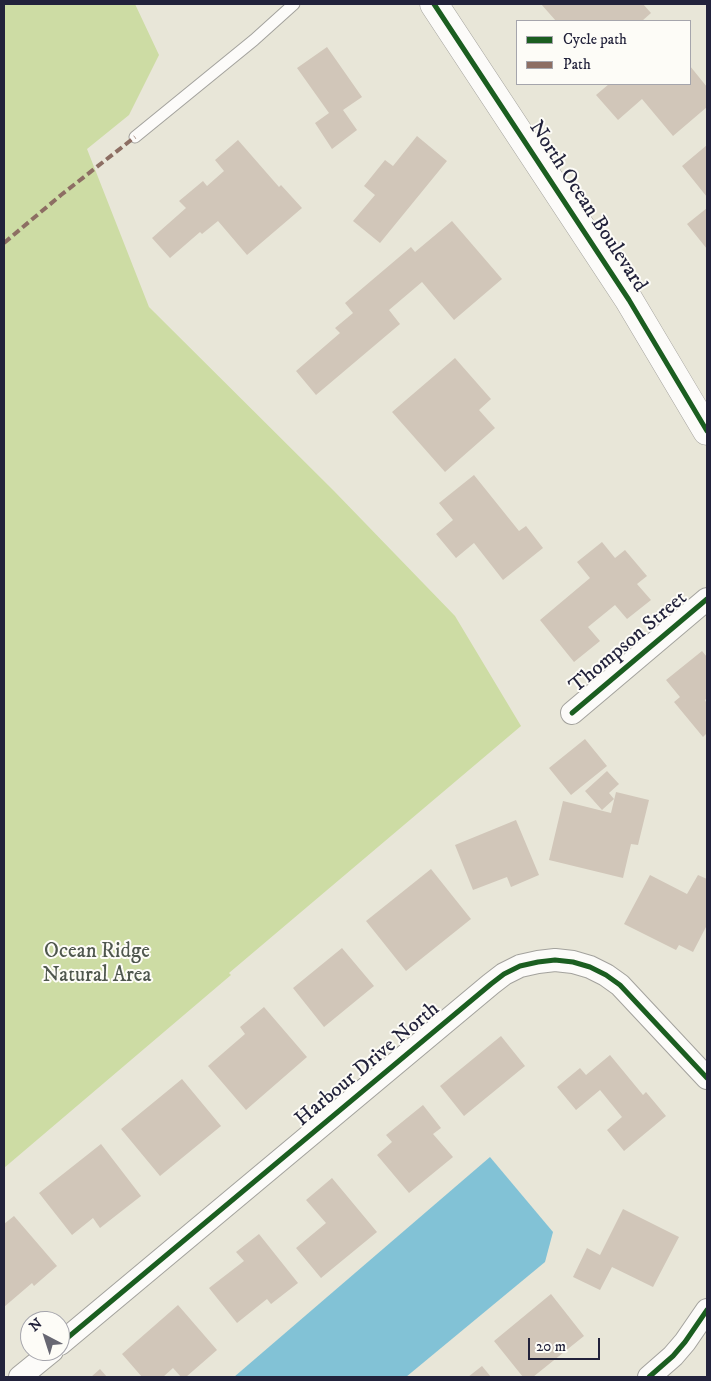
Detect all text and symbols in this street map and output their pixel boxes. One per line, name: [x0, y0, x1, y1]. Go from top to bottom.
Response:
legend: [516, 20, 691, 85]
text: Cycle path: [563, 30, 627, 49]
text: Path: [563, 55, 591, 74]
street label: North Ocean Boulevard: [522, 117, 652, 297]
street label: Thompson Street: [565, 587, 693, 699]
park label: Ocean Ridge Natural Area: [43, 940, 151, 990]
street label: Harbour Drive North: [291, 997, 445, 1133]
north arrow: [20, 1311, 70, 1361]
text: N: [26, 1315, 46, 1336]
scale bar: [531, 1328, 604, 1360]
text: 20 m: [536, 1337, 566, 1356]

